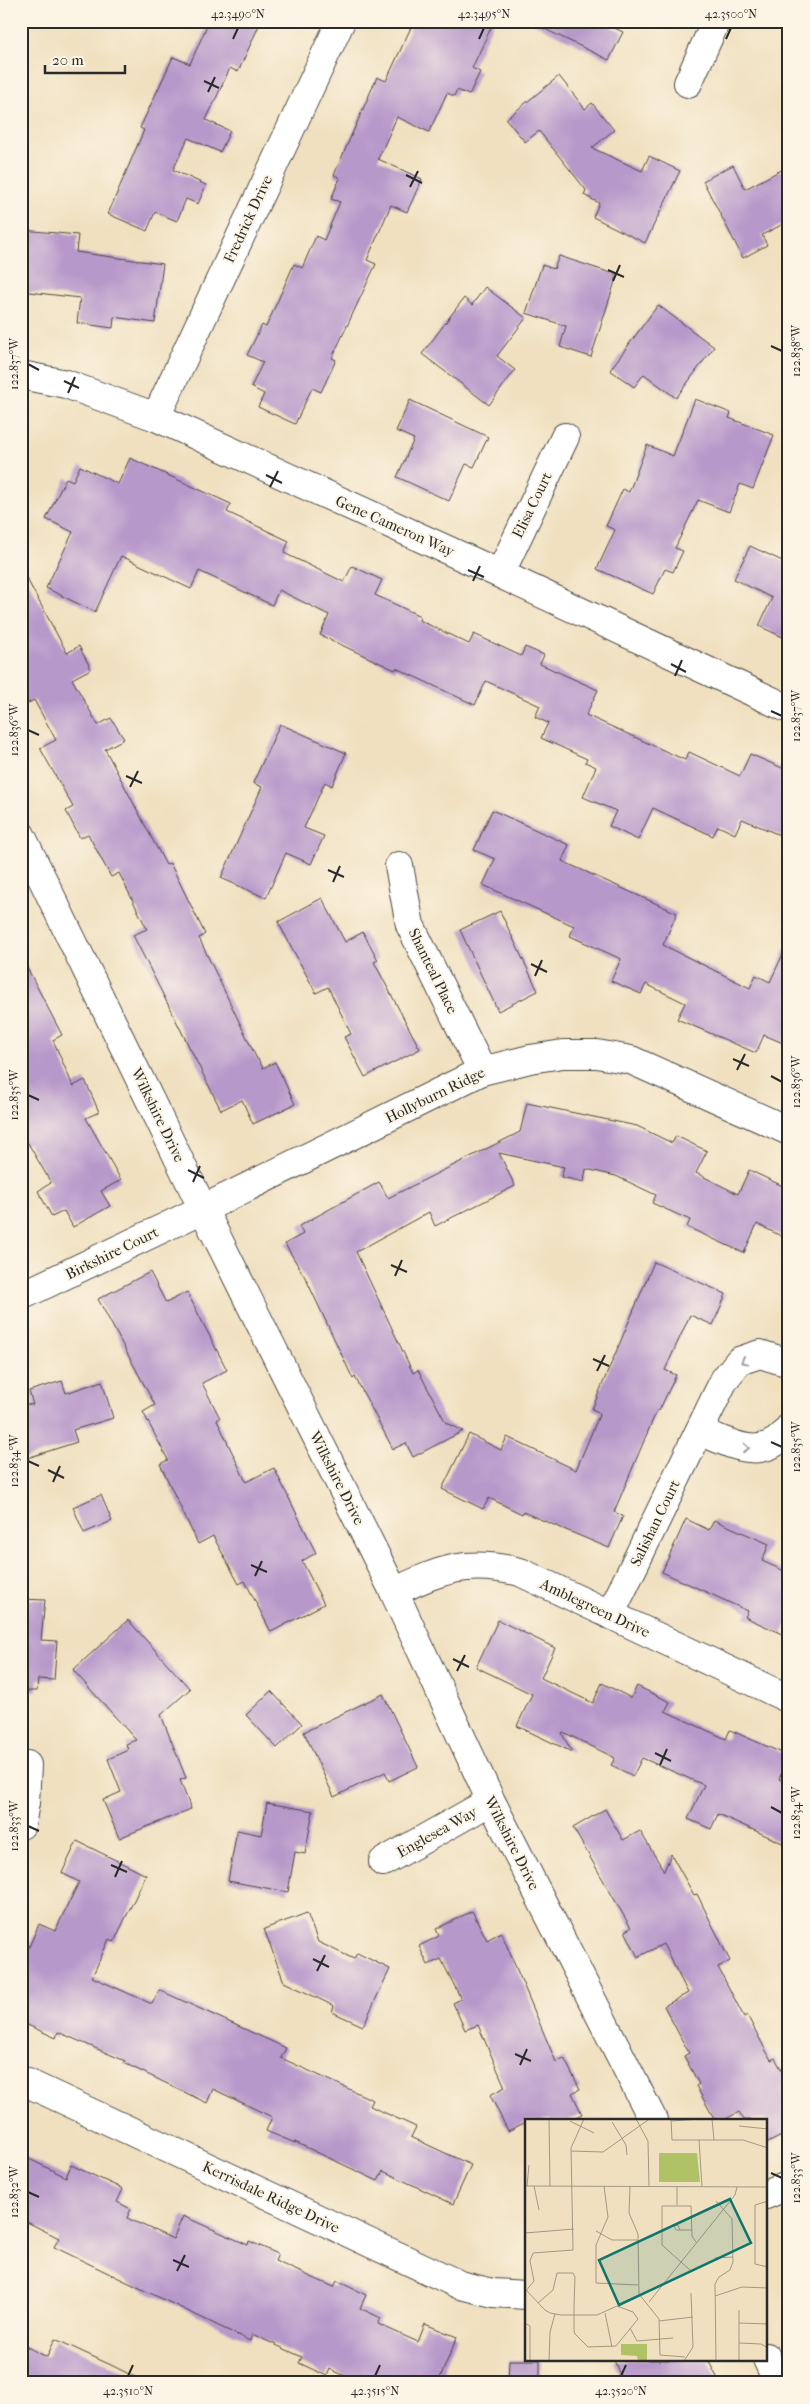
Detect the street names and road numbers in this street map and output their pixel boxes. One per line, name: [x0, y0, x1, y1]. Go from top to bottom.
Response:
street label: Fredrick Drive: [220, 172, 276, 266]
street label: Elisa Court: [508, 468, 556, 541]
street label: Gene Cameron Way: [333, 492, 458, 561]
street label: Shanteal Place: [405, 925, 462, 1017]
street label: Hollyburn Ridge: [382, 1063, 488, 1127]
street label: Wilkshire Drive: [127, 1064, 189, 1166]
street label: Birkshire Court: [63, 1222, 162, 1283]
street label: Wilkshire Drive: [305, 1427, 369, 1528]
street label: Salishan Court: [626, 1476, 684, 1569]
street label: Amblegreen Drive: [536, 1574, 653, 1642]
street label: Wilkshire Drive: [480, 1792, 544, 1893]
street label: Englesea Way: [394, 1802, 481, 1861]
street label: Kerrisdale Ridge Drive: [200, 2157, 343, 2237]

